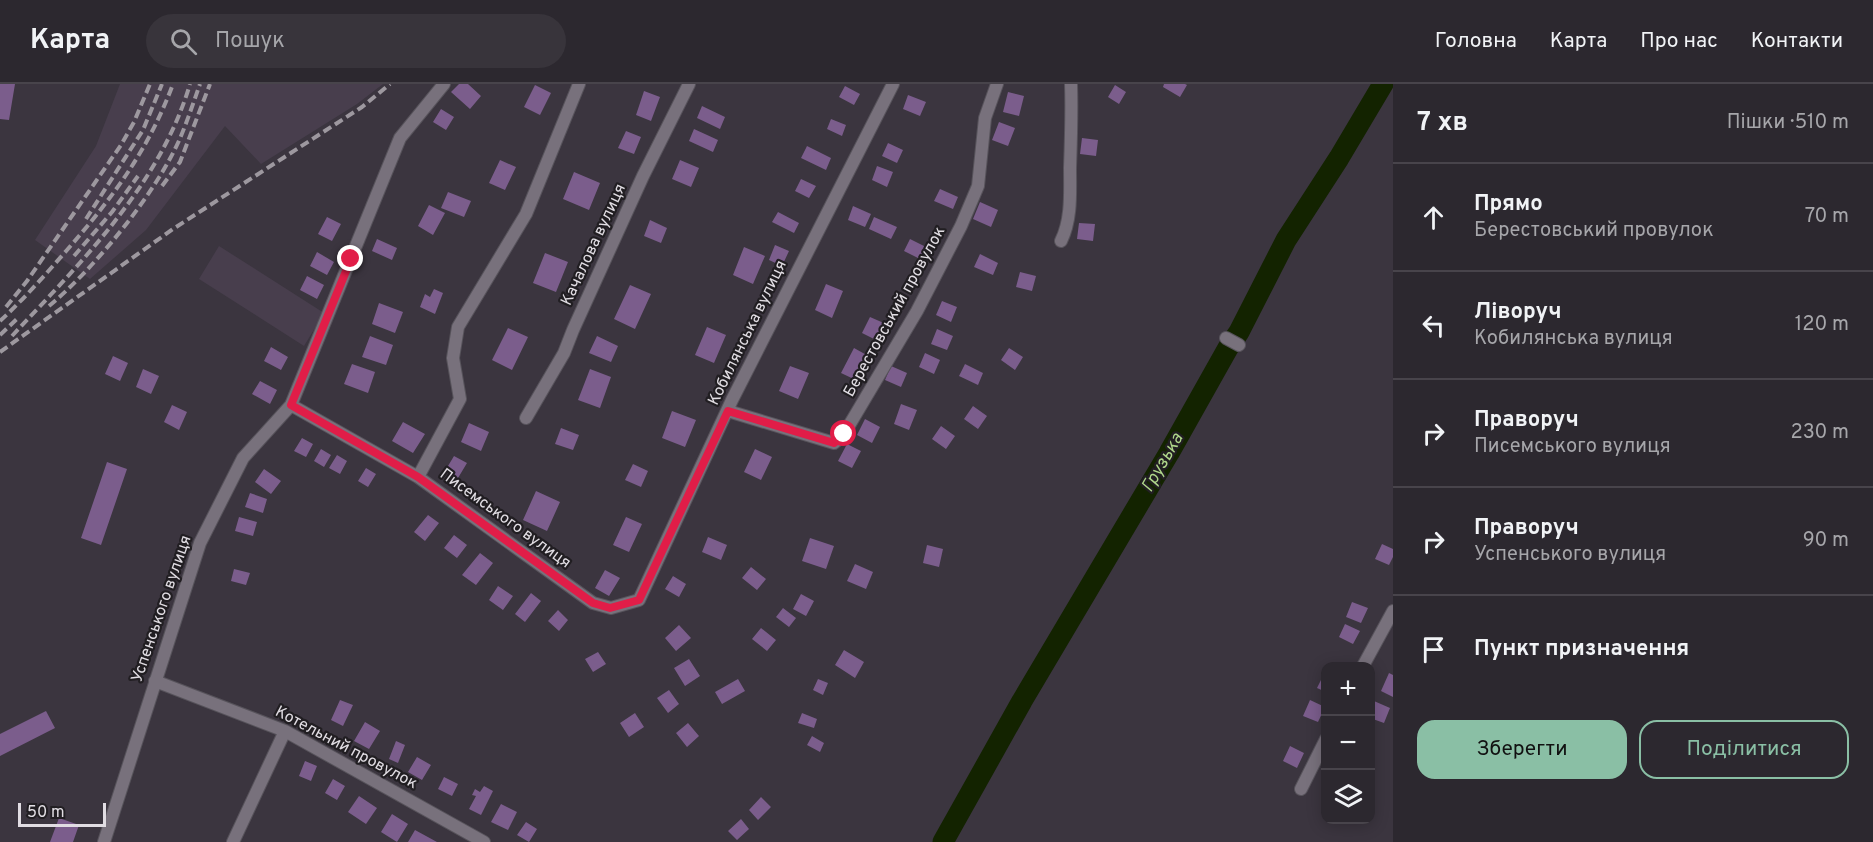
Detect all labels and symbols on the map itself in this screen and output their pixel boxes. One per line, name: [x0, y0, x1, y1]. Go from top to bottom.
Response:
street label: Качалова вулиця: [557, 181, 631, 309]
street label: Берестовський провулок: [840, 223, 950, 401]
route end: [337, 245, 363, 271]
street label: Кобилянська вулиця: [704, 257, 792, 409]
route start: [830, 420, 856, 446]
water label: Грузька: [1137, 429, 1189, 497]
street label: Писемського вулиця: [436, 465, 574, 573]
street label: Успенського вулиця: [128, 533, 196, 685]
street label: Котельний провулок: [271, 702, 421, 794]
scale bar: [18, 800, 106, 828]

